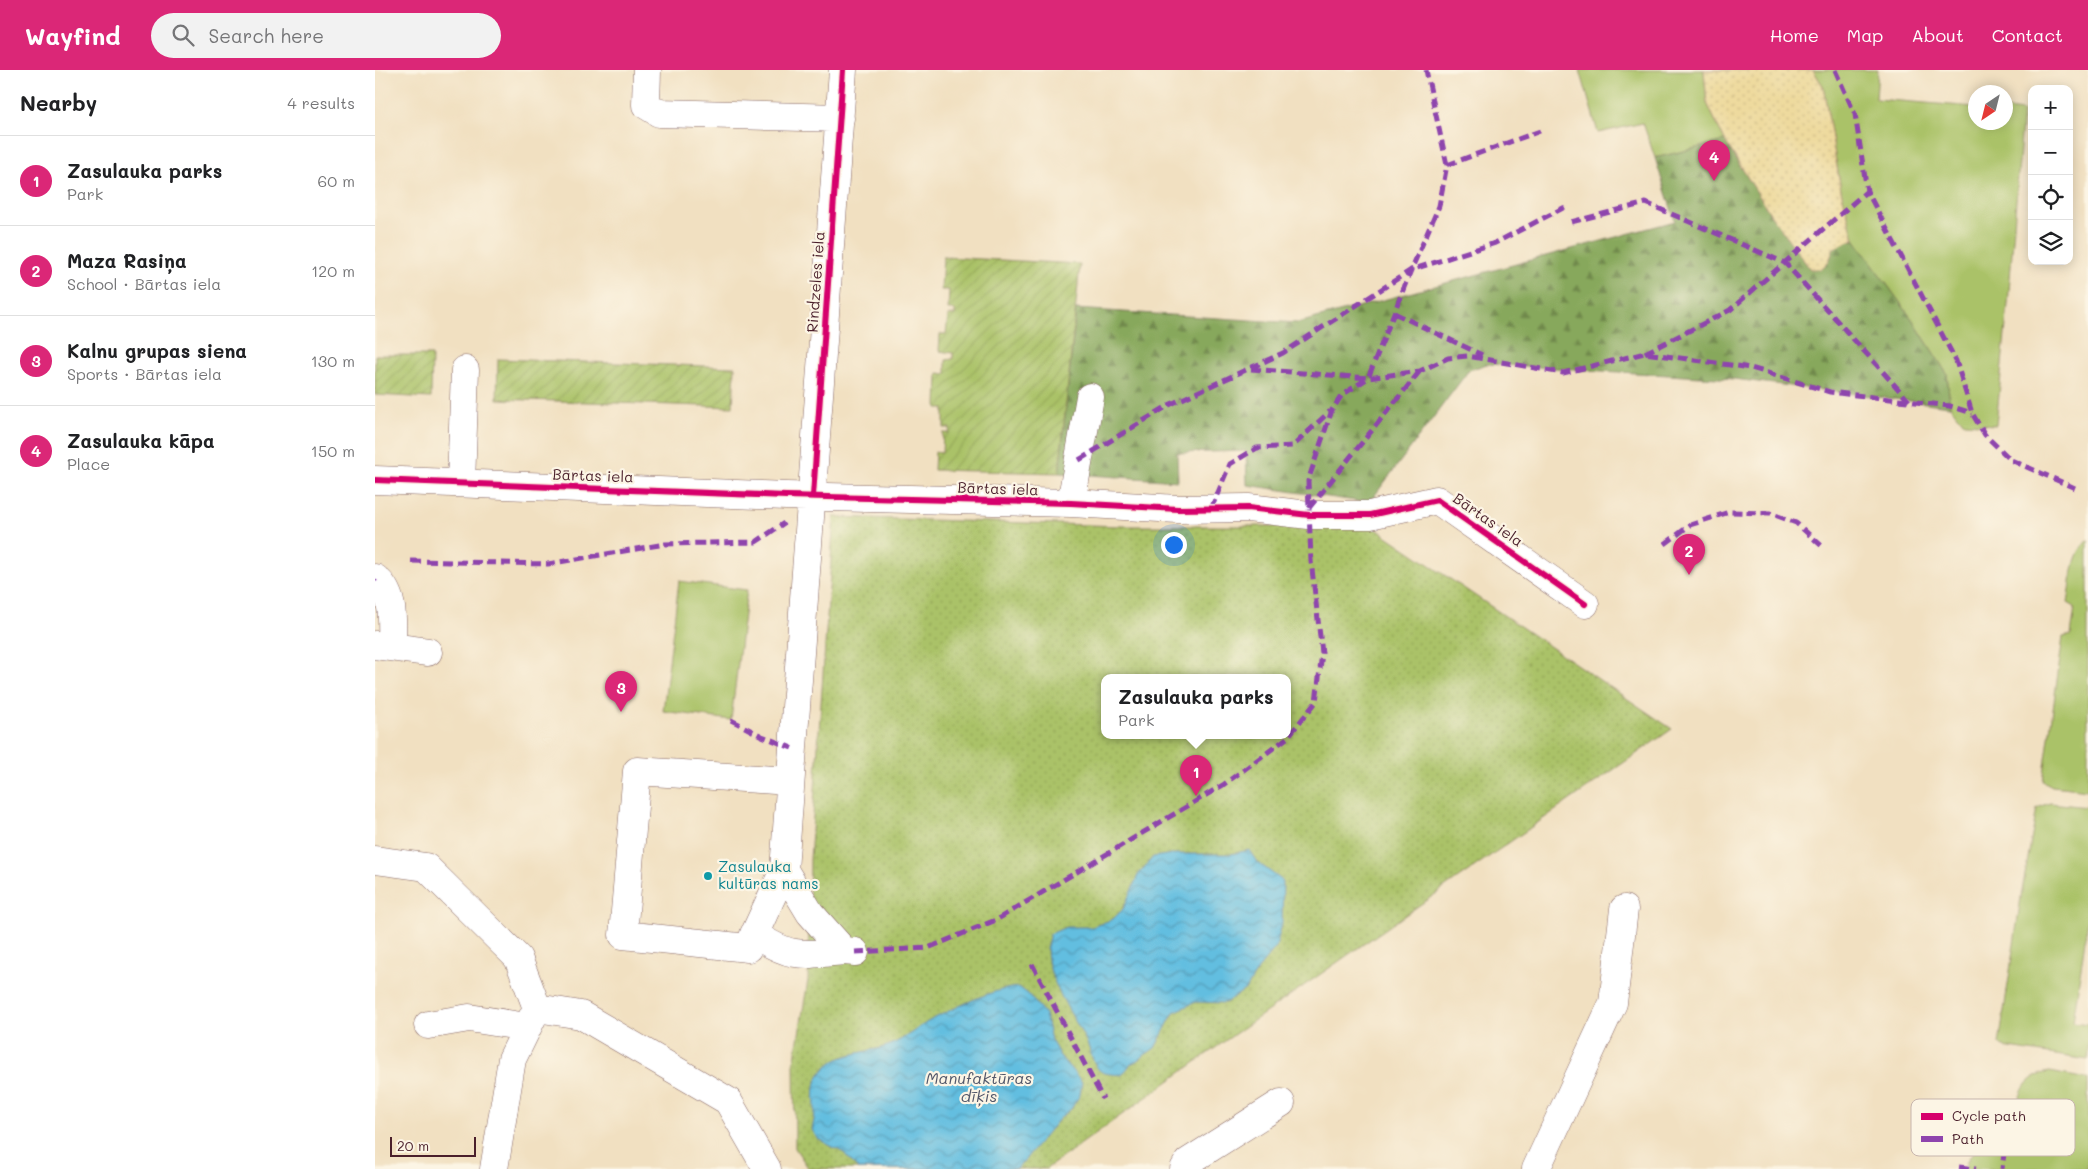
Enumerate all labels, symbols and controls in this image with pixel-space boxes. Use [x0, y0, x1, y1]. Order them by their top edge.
search box [151, 13, 501, 58]
text: Wayfind [25, 20, 121, 51]
icon: search [169, 21, 197, 49]
text: Search here [209, 23, 324, 48]
text: Home [1770, 23, 1819, 47]
text: Map [1847, 23, 1883, 47]
text: About [1911, 23, 1964, 47]
text: Contact [1992, 23, 2063, 47]
north arrow [1968, 85, 2013, 130]
map controls [2028, 85, 2073, 265]
button: + [2028, 85, 2073, 130]
text: Nearby [20, 89, 97, 116]
text: 4 results [287, 92, 355, 113]
button: − [2028, 130, 2073, 175]
pin: 4 [1698, 140, 1730, 181]
text: Zasulauka parks [67, 158, 222, 183]
text: 1 [32, 170, 40, 191]
text: 60 m [318, 170, 355, 191]
button: locate [2028, 175, 2073, 220]
text: Park [67, 183, 103, 204]
button: layers [2028, 220, 2073, 265]
street label: Rindzeles iela [801, 230, 829, 333]
text: Maza Rasiņa [67, 248, 187, 273]
text: 2 [32, 260, 40, 281]
text: 120 m [311, 260, 355, 281]
text: School · Bārtas iela [67, 273, 221, 294]
text: Kalnu grupas siena [67, 338, 247, 363]
text: 3 [31, 350, 41, 371]
text: 130 m [311, 350, 355, 371]
text: Sports · Bārtas iela [67, 363, 222, 384]
text: Zasulauka kāpa [67, 428, 215, 453]
text: 4 [31, 440, 41, 461]
text: 150 m [311, 440, 355, 461]
text: Place [67, 453, 110, 474]
street label: Bārtas iela [552, 464, 634, 486]
street label: Bārtas iela [957, 477, 1039, 499]
street label: Bārtas iela [1450, 488, 1528, 551]
your location [1161, 532, 1187, 558]
pin: 2 [1673, 534, 1705, 575]
pin: 3 [605, 671, 637, 712]
popup [1101, 674, 1291, 739]
text: Zasulauka parks [1118, 684, 1274, 709]
text: Park [1118, 709, 1155, 730]
pin: 1 [1180, 755, 1212, 796]
place label: Zasulauka kultūras nams [718, 856, 819, 893]
marker: Zasulauka kultūras nams [702, 870, 714, 882]
water label: Manufaktūras dīķis [926, 1067, 1033, 1107]
legend [1911, 1099, 2075, 1156]
text: Cycle path [1952, 1106, 2026, 1125]
text: Path [1952, 1129, 1983, 1148]
scale bar [390, 1134, 476, 1157]
text: 20 m [397, 1136, 429, 1155]

